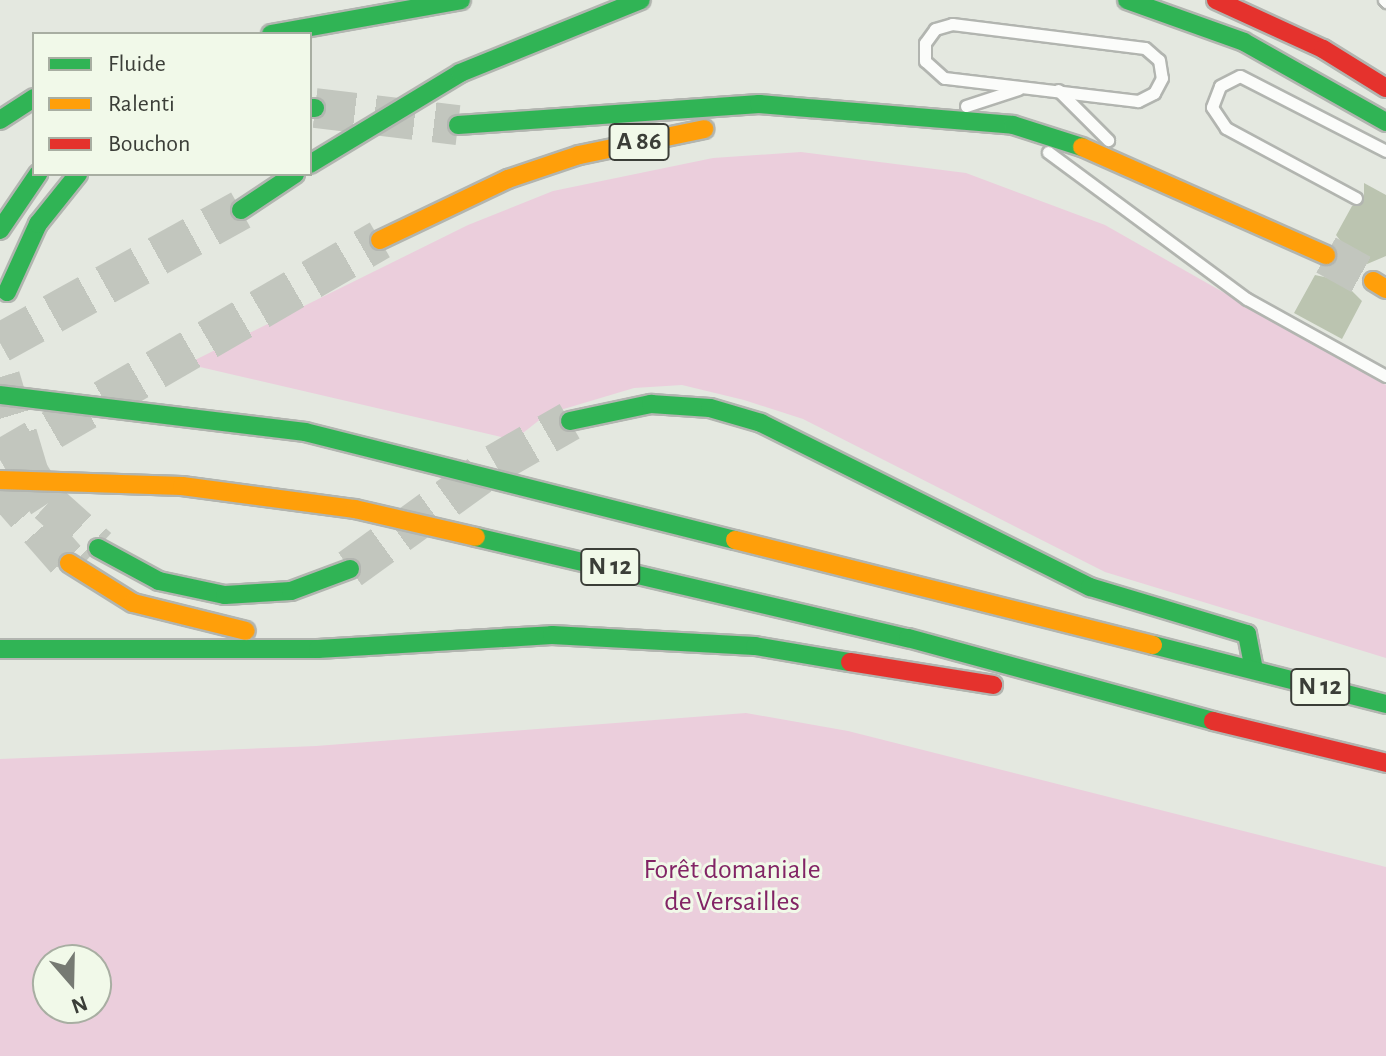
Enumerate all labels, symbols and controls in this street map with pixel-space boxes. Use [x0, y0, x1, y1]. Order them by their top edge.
legend [32, 32, 312, 176]
text: Fluide [108, 52, 166, 76]
text: Ralenti [108, 92, 175, 116]
road number: A 86 [607, 120, 671, 164]
text: Bouchon [108, 132, 190, 156]
road number: N 12 [580, 545, 640, 589]
road number: N 12 [1290, 665, 1350, 709]
park label: Forêt domaniale de Versailles [643, 853, 821, 919]
north arrow [32, 944, 112, 1024]
text: N [69, 992, 90, 1018]

